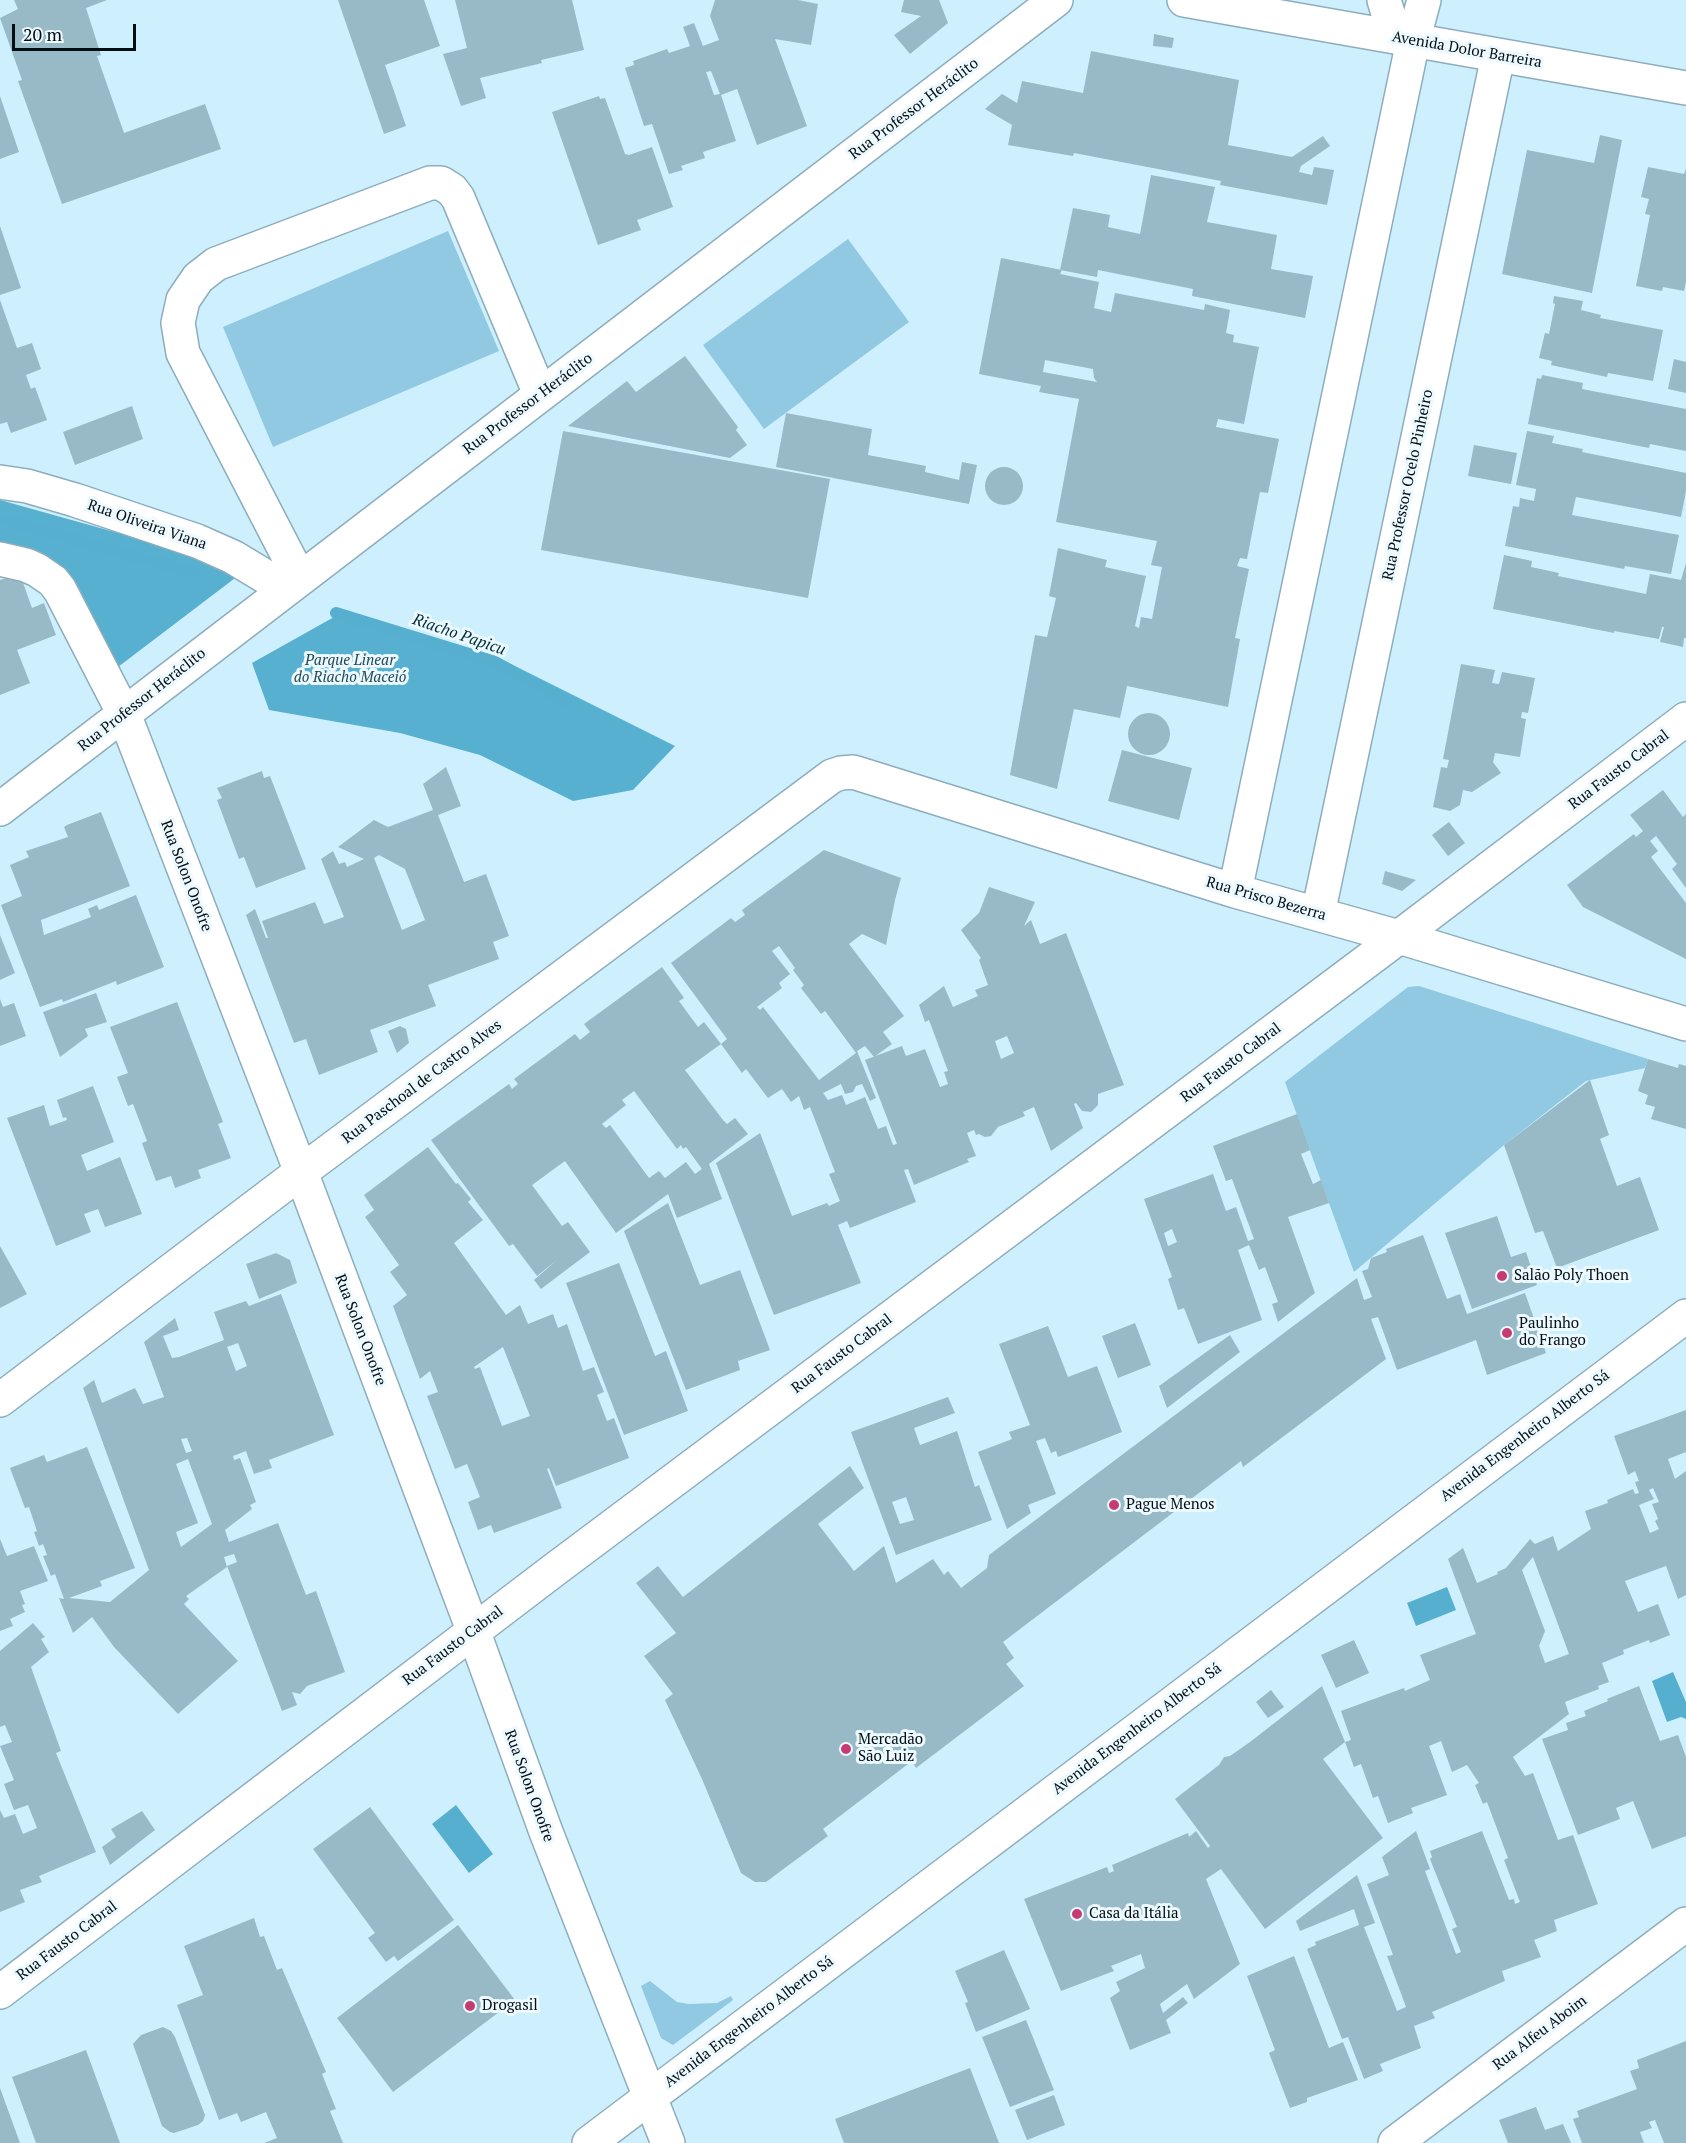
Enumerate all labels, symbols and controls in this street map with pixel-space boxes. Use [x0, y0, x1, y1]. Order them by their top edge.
scale bar [15, 12, 140, 50]
text: 20 m [23, 22, 62, 46]
street label: Avenida Dolor Barreira [1391, 28, 1543, 72]
street label: Rua Professor Heráclito [846, 55, 982, 163]
street label: Rua Professor Heráclito [460, 350, 596, 458]
street label: Rua Professor Ocelo Pinheiro [1379, 388, 1437, 582]
street label: Rua Oliveira Viana [85, 496, 209, 554]
water label: Riacho Papicu [410, 610, 508, 660]
street label: Rua Professor Heráclito [75, 645, 209, 755]
park label: Parque Linear do Riacho Maceió [294, 652, 406, 687]
street label: Rua Fausto Cabral [1565, 726, 1673, 814]
street label: Rua Solon Onofre [156, 818, 216, 934]
street label: Rua Prisco Bezerra [1204, 873, 1328, 925]
street label: Rua Paschoal de Castro Alves [339, 1016, 505, 1148]
street label: Rua Fausto Cabral [1177, 1019, 1285, 1107]
place label: Salão Poly Thoen [1514, 1267, 1629, 1285]
marker: Salão Poly Thoen [1495, 1269, 1509, 1283]
street label: Rua Solon Onofre [330, 1272, 390, 1388]
street label: Rua Fausto Cabral [788, 1310, 896, 1398]
place label: Paulinho do Frango [1519, 1315, 1586, 1350]
marker: Paulinho do Frango [1500, 1326, 1514, 1340]
street label: Avenida Engenheiro Alberto Sá [1437, 1367, 1613, 1505]
place label: Pague Menos [1126, 1496, 1214, 1514]
marker: Pague Menos [1107, 1498, 1121, 1512]
street label: Rua Fausto Cabral [399, 1602, 507, 1690]
street label: Avenida Engenheiro Alberto Sá [1049, 1660, 1225, 1798]
street label: Rua Solon Onofre [500, 1728, 558, 1844]
place label: Mercadão São Luiz [858, 1731, 923, 1766]
marker: Mercadão São Luiz [839, 1742, 853, 1756]
street label: Rua Fausto Cabral [13, 1897, 121, 1985]
place label: Casa da Itália [1089, 1905, 1179, 1923]
marker: Casa da Itália [1070, 1907, 1084, 1921]
street label: Avenida Engenheiro Alberto Sá [661, 1953, 837, 2091]
street label: Rua Alfeu Aboim [1489, 1992, 1591, 2074]
place label: Drogasil [482, 1997, 538, 2015]
marker: Drogasil [463, 1999, 477, 2013]

